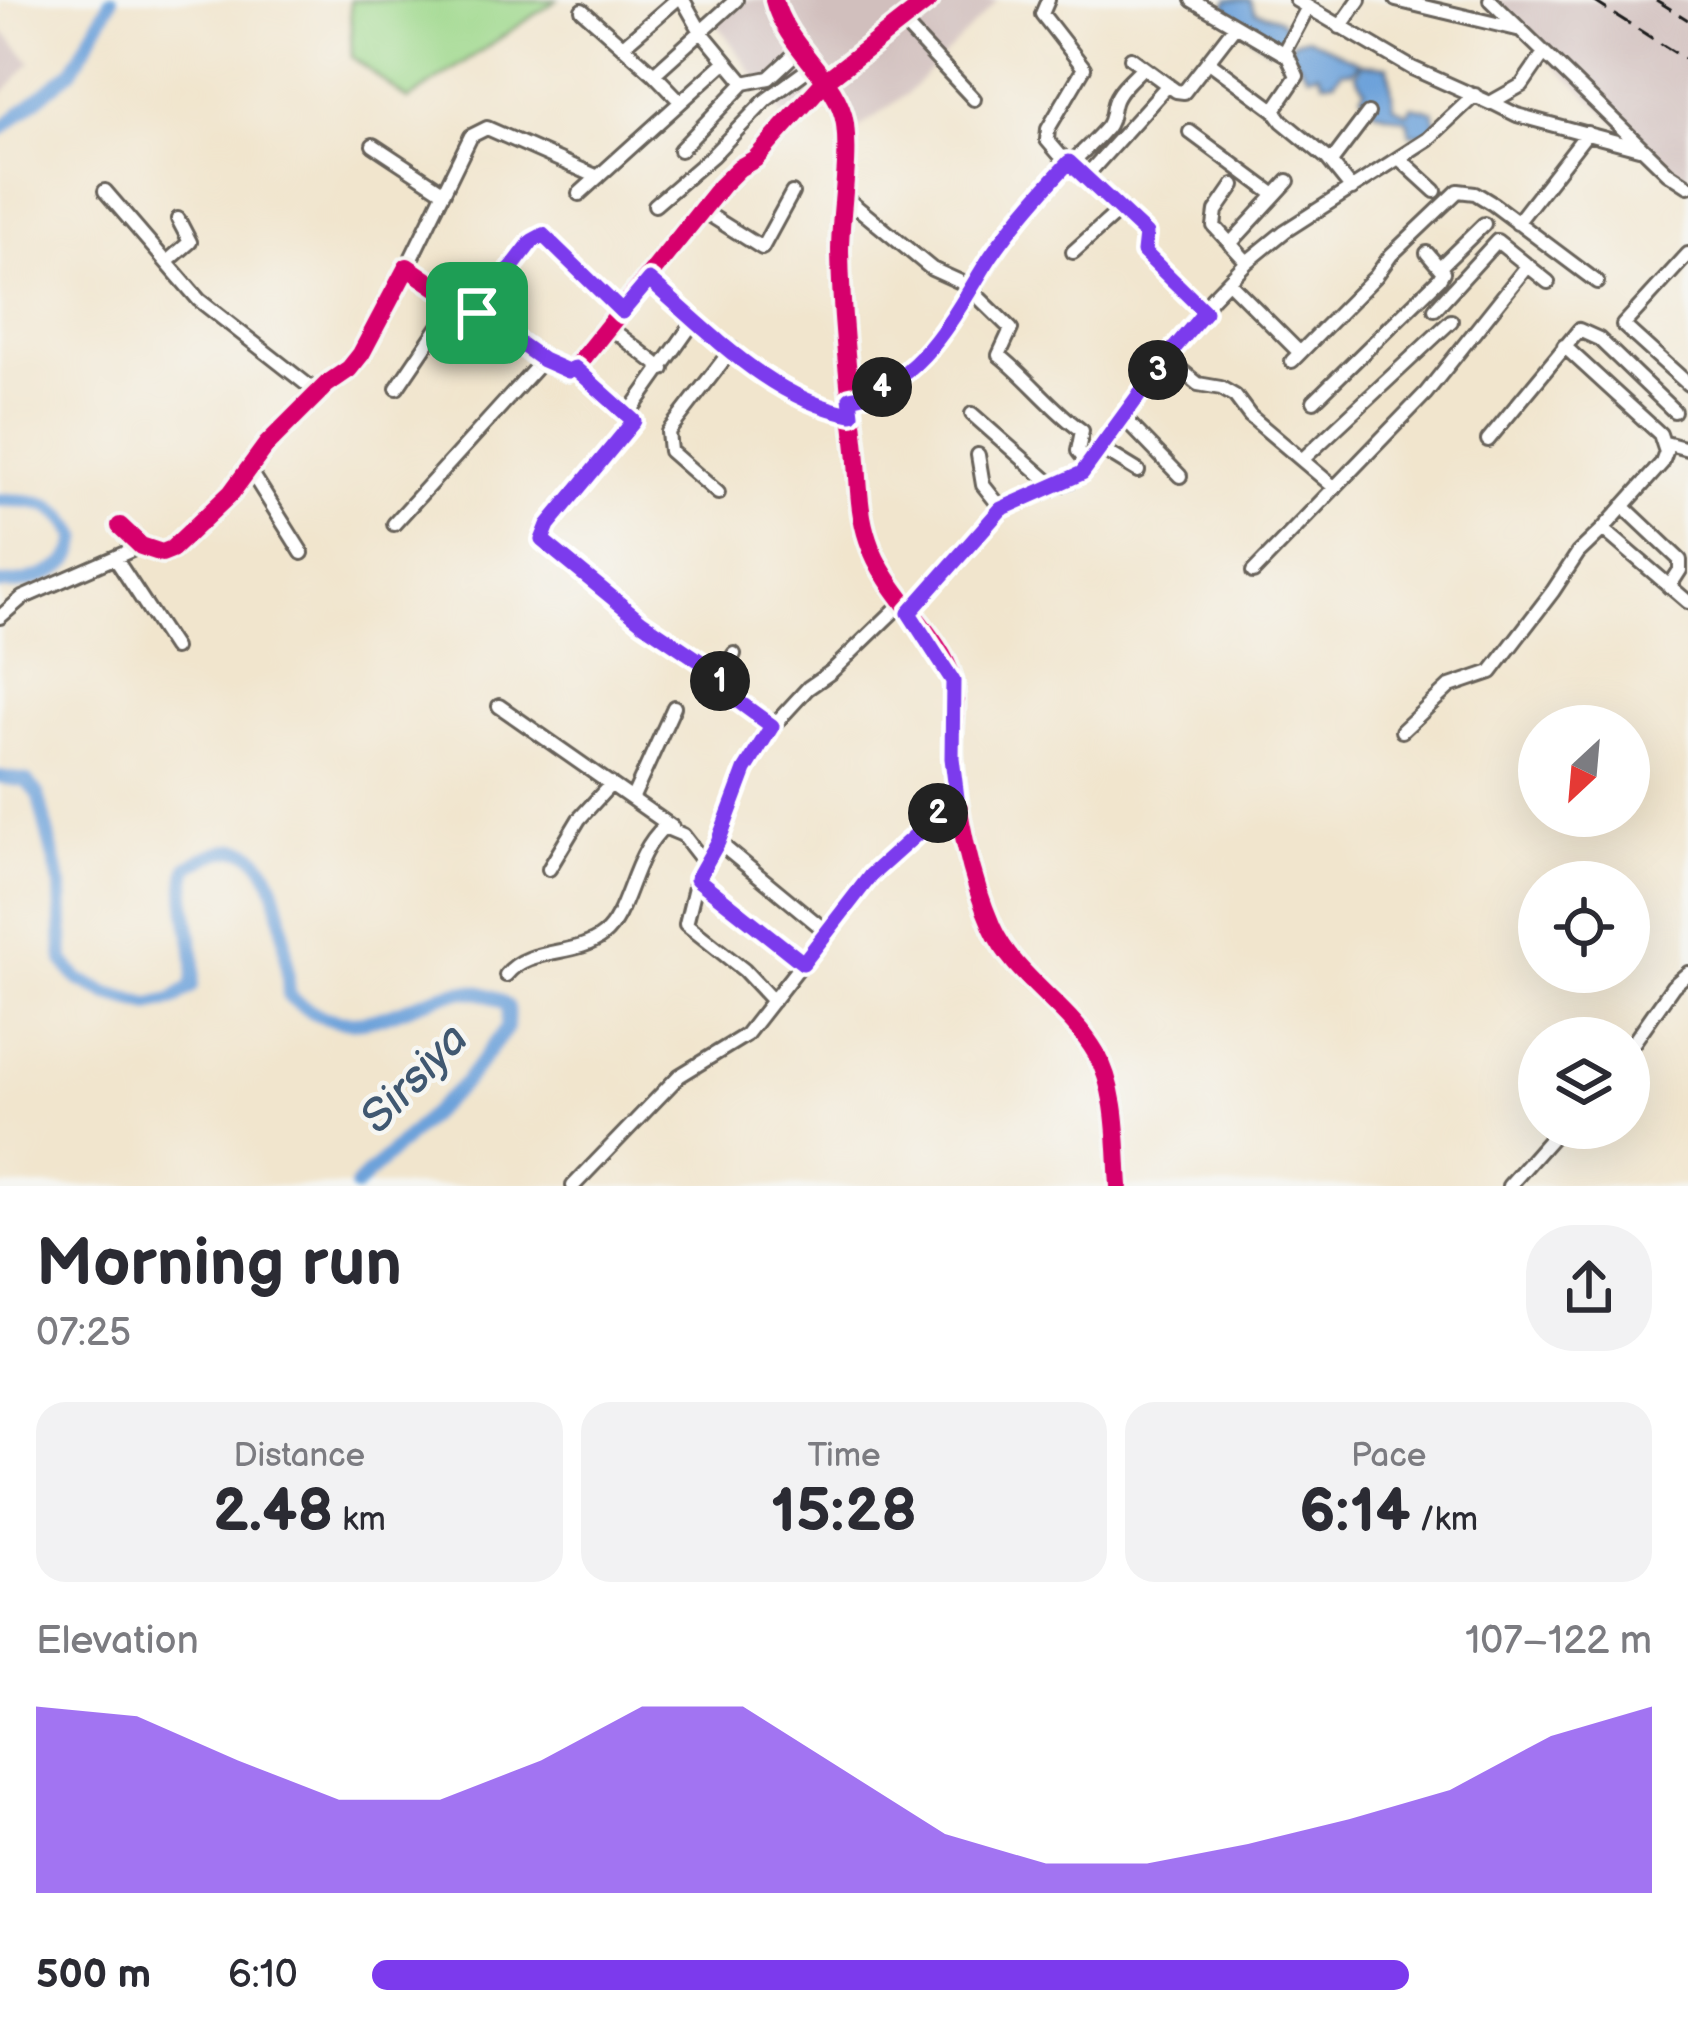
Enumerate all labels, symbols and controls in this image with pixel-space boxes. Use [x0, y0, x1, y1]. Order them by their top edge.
pin [426, 262, 528, 364]
icon: arrive [444, 280, 510, 346]
pin: 3 [1128, 340, 1188, 400]
text: 3 [1148, 350, 1168, 390]
pin: 4 [852, 357, 912, 417]
text: 4 [872, 367, 892, 407]
pin: 1 [690, 651, 750, 711]
text: 1 [713, 661, 727, 701]
north arrow [1518, 705, 1650, 837]
map controls [1518, 705, 1650, 1149]
pin: 2 [908, 783, 968, 843]
text: 2 [928, 793, 948, 833]
button: locate [1518, 861, 1650, 993]
water label: Sirsiya [349, 1012, 480, 1145]
button: layers [1518, 1017, 1650, 1149]
text: Morning run [36, 1225, 402, 1304]
button: share [1526, 1225, 1652, 1351]
text: 07:25 [36, 1310, 131, 1357]
text: Distance [233, 1436, 365, 1476]
text: Time [807, 1436, 881, 1476]
text: Pace [1351, 1436, 1426, 1476]
text: 2.48 [213, 1476, 333, 1548]
text: 15:28 [771, 1476, 917, 1548]
text: 6:14 [1299, 1476, 1411, 1548]
text: km [333, 1500, 386, 1540]
text: /km [1411, 1500, 1478, 1540]
text: Elevation [36, 1618, 199, 1665]
text: 107–122 m [1465, 1618, 1652, 1665]
text: 500 m [36, 1952, 151, 1999]
text: 6:10 [228, 1952, 298, 1999]

